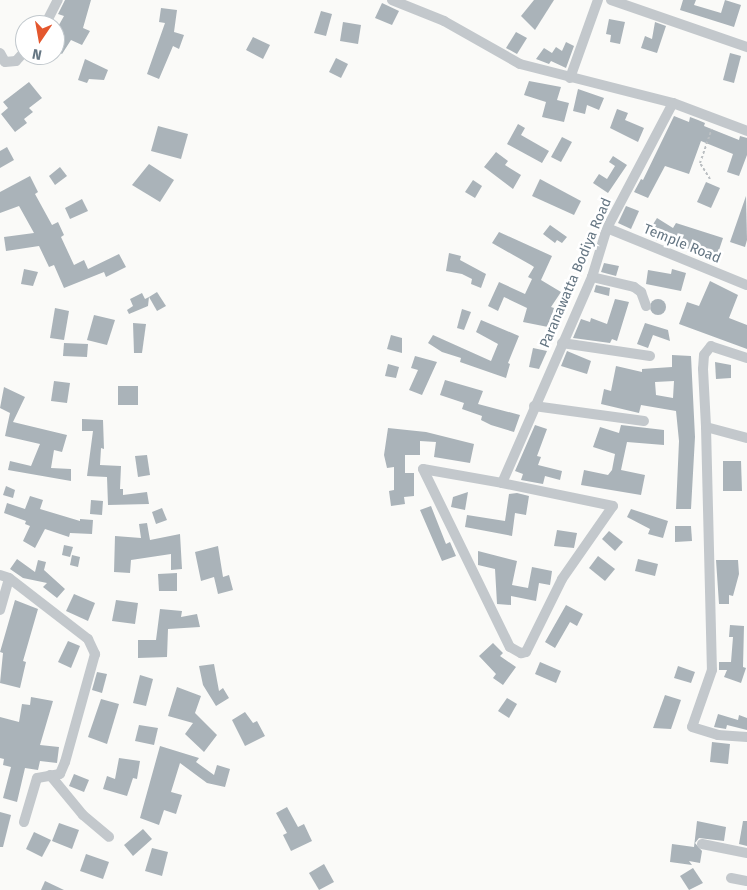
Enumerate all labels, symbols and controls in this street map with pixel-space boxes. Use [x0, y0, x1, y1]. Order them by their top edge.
north arrow [15, 15, 65, 65]
text: N [31, 45, 43, 63]
street label: Paranawatta Bodiya Road [537, 195, 615, 351]
street label: Temple Road [641, 221, 723, 267]

